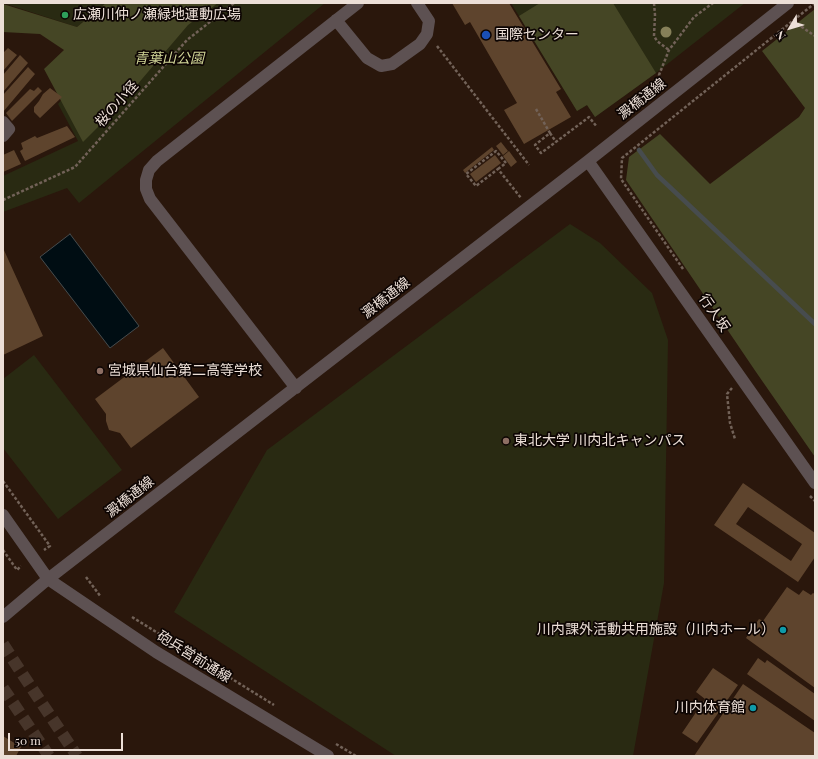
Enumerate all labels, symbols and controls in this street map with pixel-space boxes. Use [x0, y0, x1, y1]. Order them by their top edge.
place label: 広瀬川仲ノ瀬緑地運動広場 [73, 7, 241, 23]
north arrow [770, 8, 810, 48]
marker: 広瀬川仲ノ瀬緑地運動広場 [60, 10, 70, 20]
place label: 国際センター [495, 27, 579, 43]
text: N [772, 28, 789, 43]
marker: 国際センター [480, 29, 492, 41]
park label: 青葉山公園 [134, 51, 204, 67]
street label: 澱橋通線 [615, 75, 669, 123]
street label: 桜の小径 [92, 78, 142, 130]
street label: 澱橋通線 [359, 274, 413, 322]
street label: 行人坂 [695, 291, 733, 335]
place label: 宮城県仙台第二高等学校 [108, 363, 262, 379]
marker: 宮城県仙台第二高等学校 [95, 366, 105, 376]
place label: 東北大学 川内北キャンパス [514, 433, 685, 449]
marker: 東北大学 川内北キャンパス [501, 436, 511, 446]
street label: 澱橋通線 [103, 473, 157, 521]
place label: 川内課外活動共用施設（川内ホール） [537, 622, 775, 638]
marker: 川内課外活動共用施設（川内ホール） [778, 625, 788, 635]
street label: 砲兵営前通線 [154, 628, 234, 686]
place label: 川内体育館 [675, 700, 745, 716]
marker: 川内体育館 [748, 703, 758, 713]
scale bar [10, 725, 125, 751]
text: 50 m [15, 732, 41, 748]

